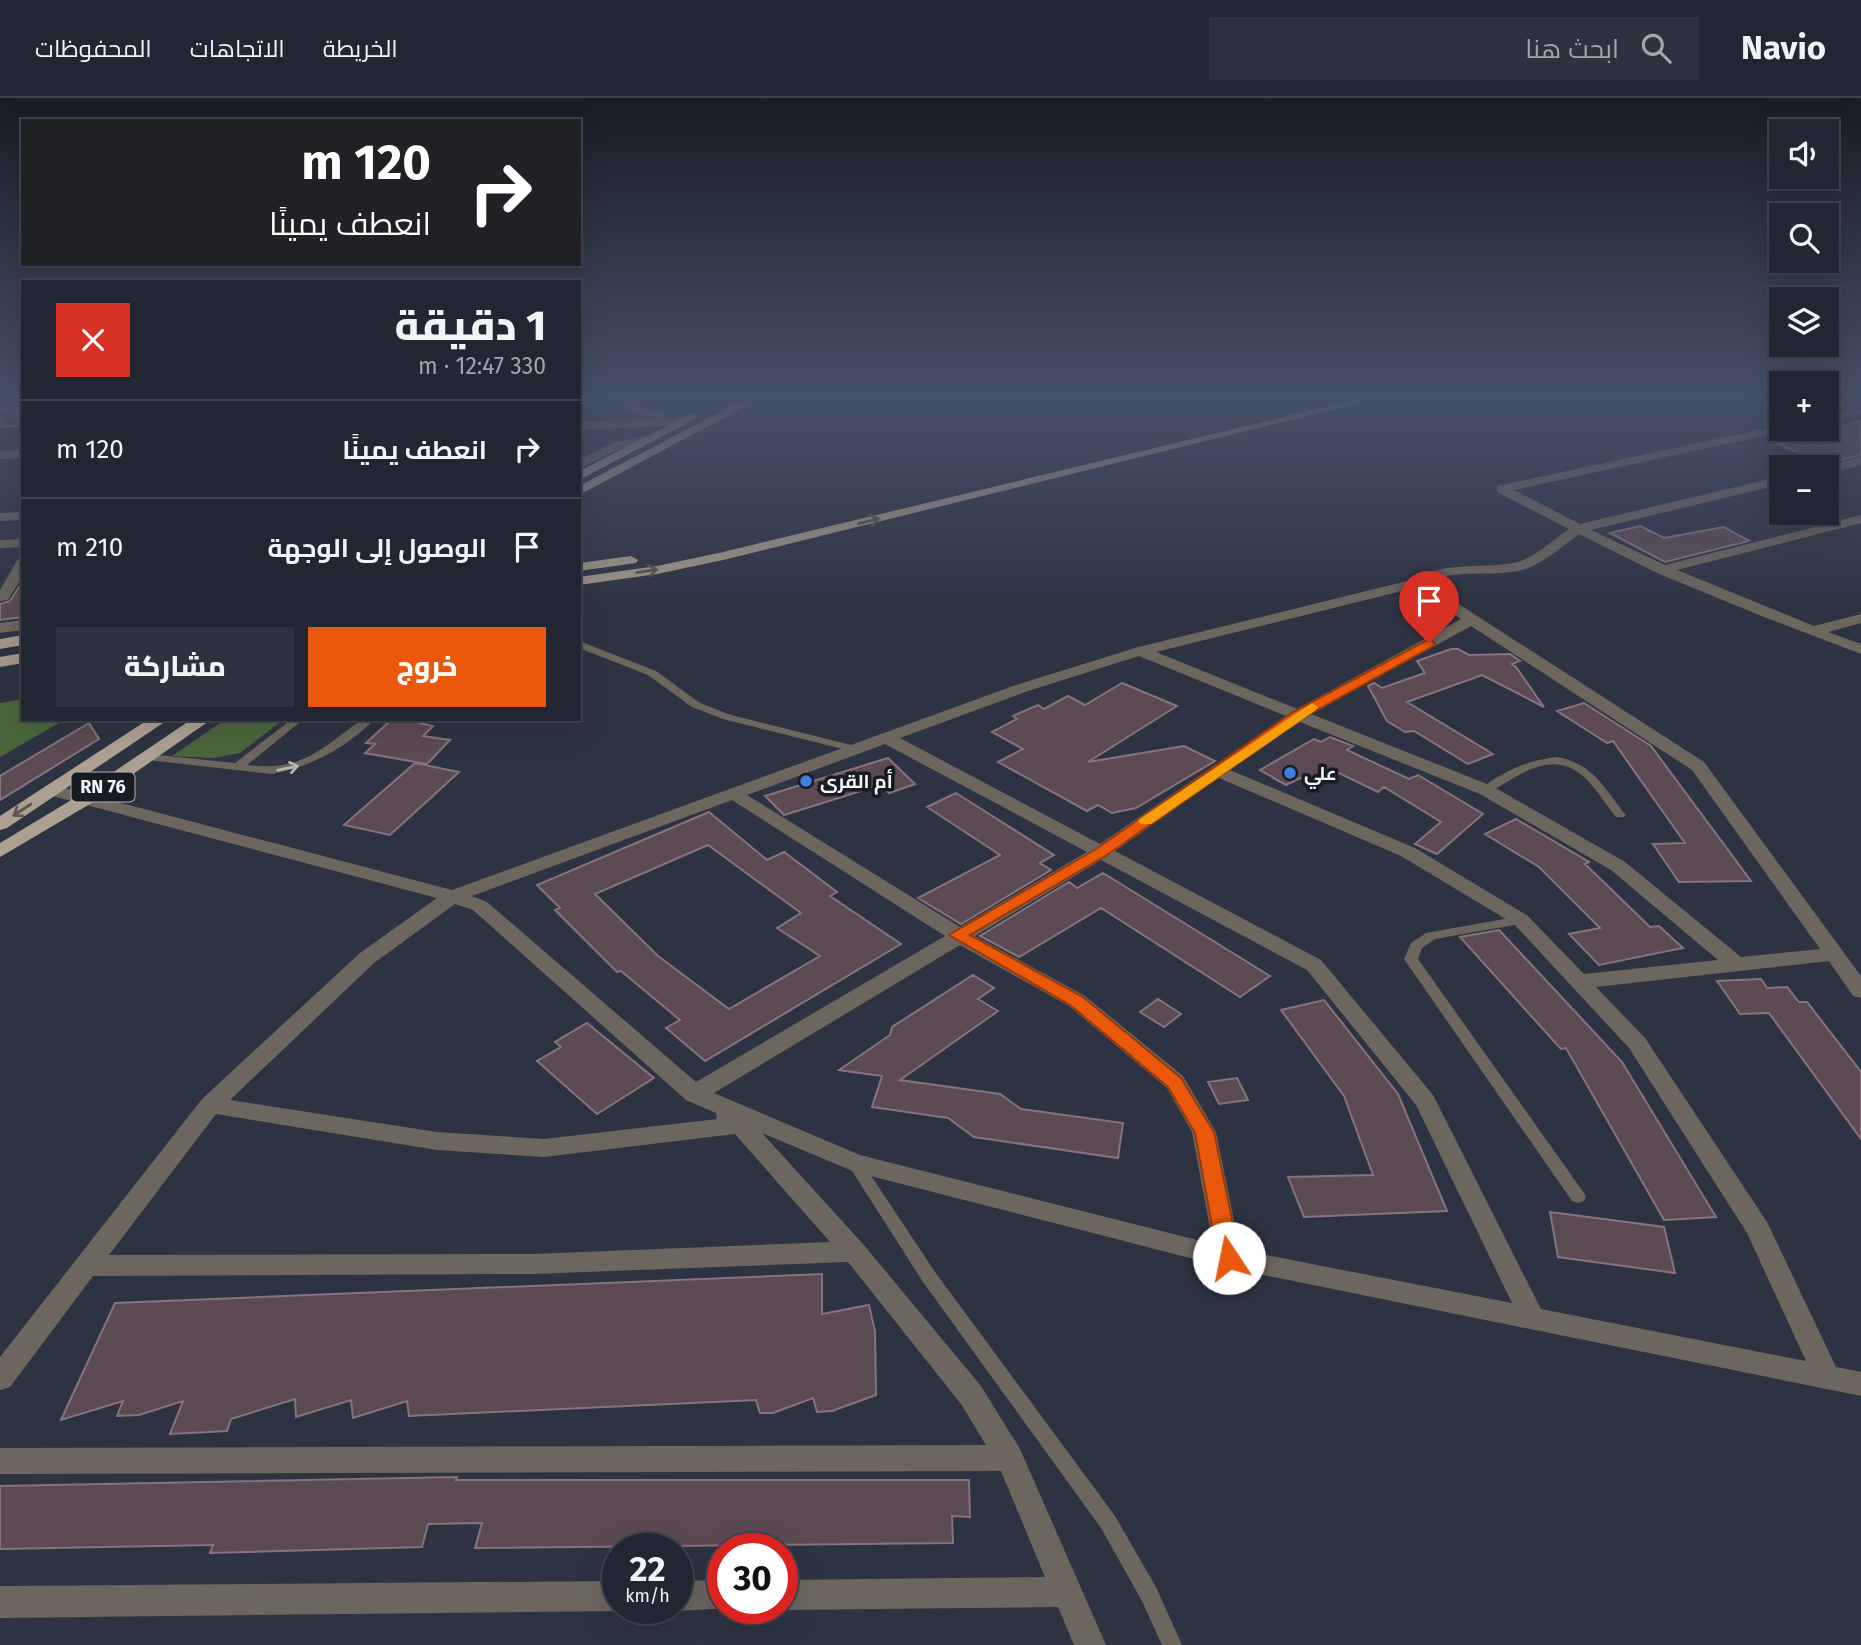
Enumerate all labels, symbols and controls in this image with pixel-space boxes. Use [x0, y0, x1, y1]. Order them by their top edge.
search box [1209, 17, 1699, 80]
text: Navio [1741, 28, 1826, 68]
icon: search [1637, 29, 1675, 67]
text: ابحث هنا [1525, 34, 1619, 65]
text: المحفوظات [35, 35, 152, 63]
text: الاتجاهات [190, 35, 285, 63]
text: الخريطة [323, 35, 398, 63]
map controls [1769, 119, 1839, 525]
button: sound [1769, 119, 1839, 189]
text: 120 m [301, 133, 431, 192]
icon: right [455, 147, 546, 238]
button: search [1769, 203, 1839, 273]
text: انعطف يمينًا [269, 205, 431, 243]
button: layers [1769, 287, 1839, 357]
text: 1 دقيقة [395, 301, 546, 351]
button: close [56, 303, 130, 377]
text: 330 m · 12:47 [418, 352, 546, 380]
button: + [1769, 371, 1839, 441]
icon: right [508, 430, 546, 468]
text: 120 m [56, 434, 124, 465]
text: انعطف يمينًا [342, 435, 487, 466]
button: − [1769, 455, 1839, 525]
one-way arrow [857, 513, 879, 526]
icon: arrive [508, 528, 546, 566]
text: 210 m [56, 532, 123, 563]
text: الوصول إلى الوجهة [268, 533, 487, 564]
one-way arrow [635, 564, 658, 577]
pin [1399, 571, 1459, 643]
icon: arrive [1410, 582, 1448, 620]
button: مشاركة [56, 627, 294, 707]
button: خروج [308, 627, 546, 707]
one-way arrow [276, 761, 299, 774]
place label: علي [1304, 762, 1337, 789]
marker: علي [1282, 765, 1298, 781]
place label: أم القرى [820, 768, 893, 795]
road number: RN 76 [72, 772, 134, 802]
marker: أم القرى [798, 773, 814, 789]
one-way arrow [13, 802, 32, 817]
position arrow [1192, 1221, 1266, 1295]
speed limit sign: 30 [707, 1533, 798, 1624]
text: 22 [629, 1548, 666, 1590]
text: km/h [625, 1585, 670, 1607]

